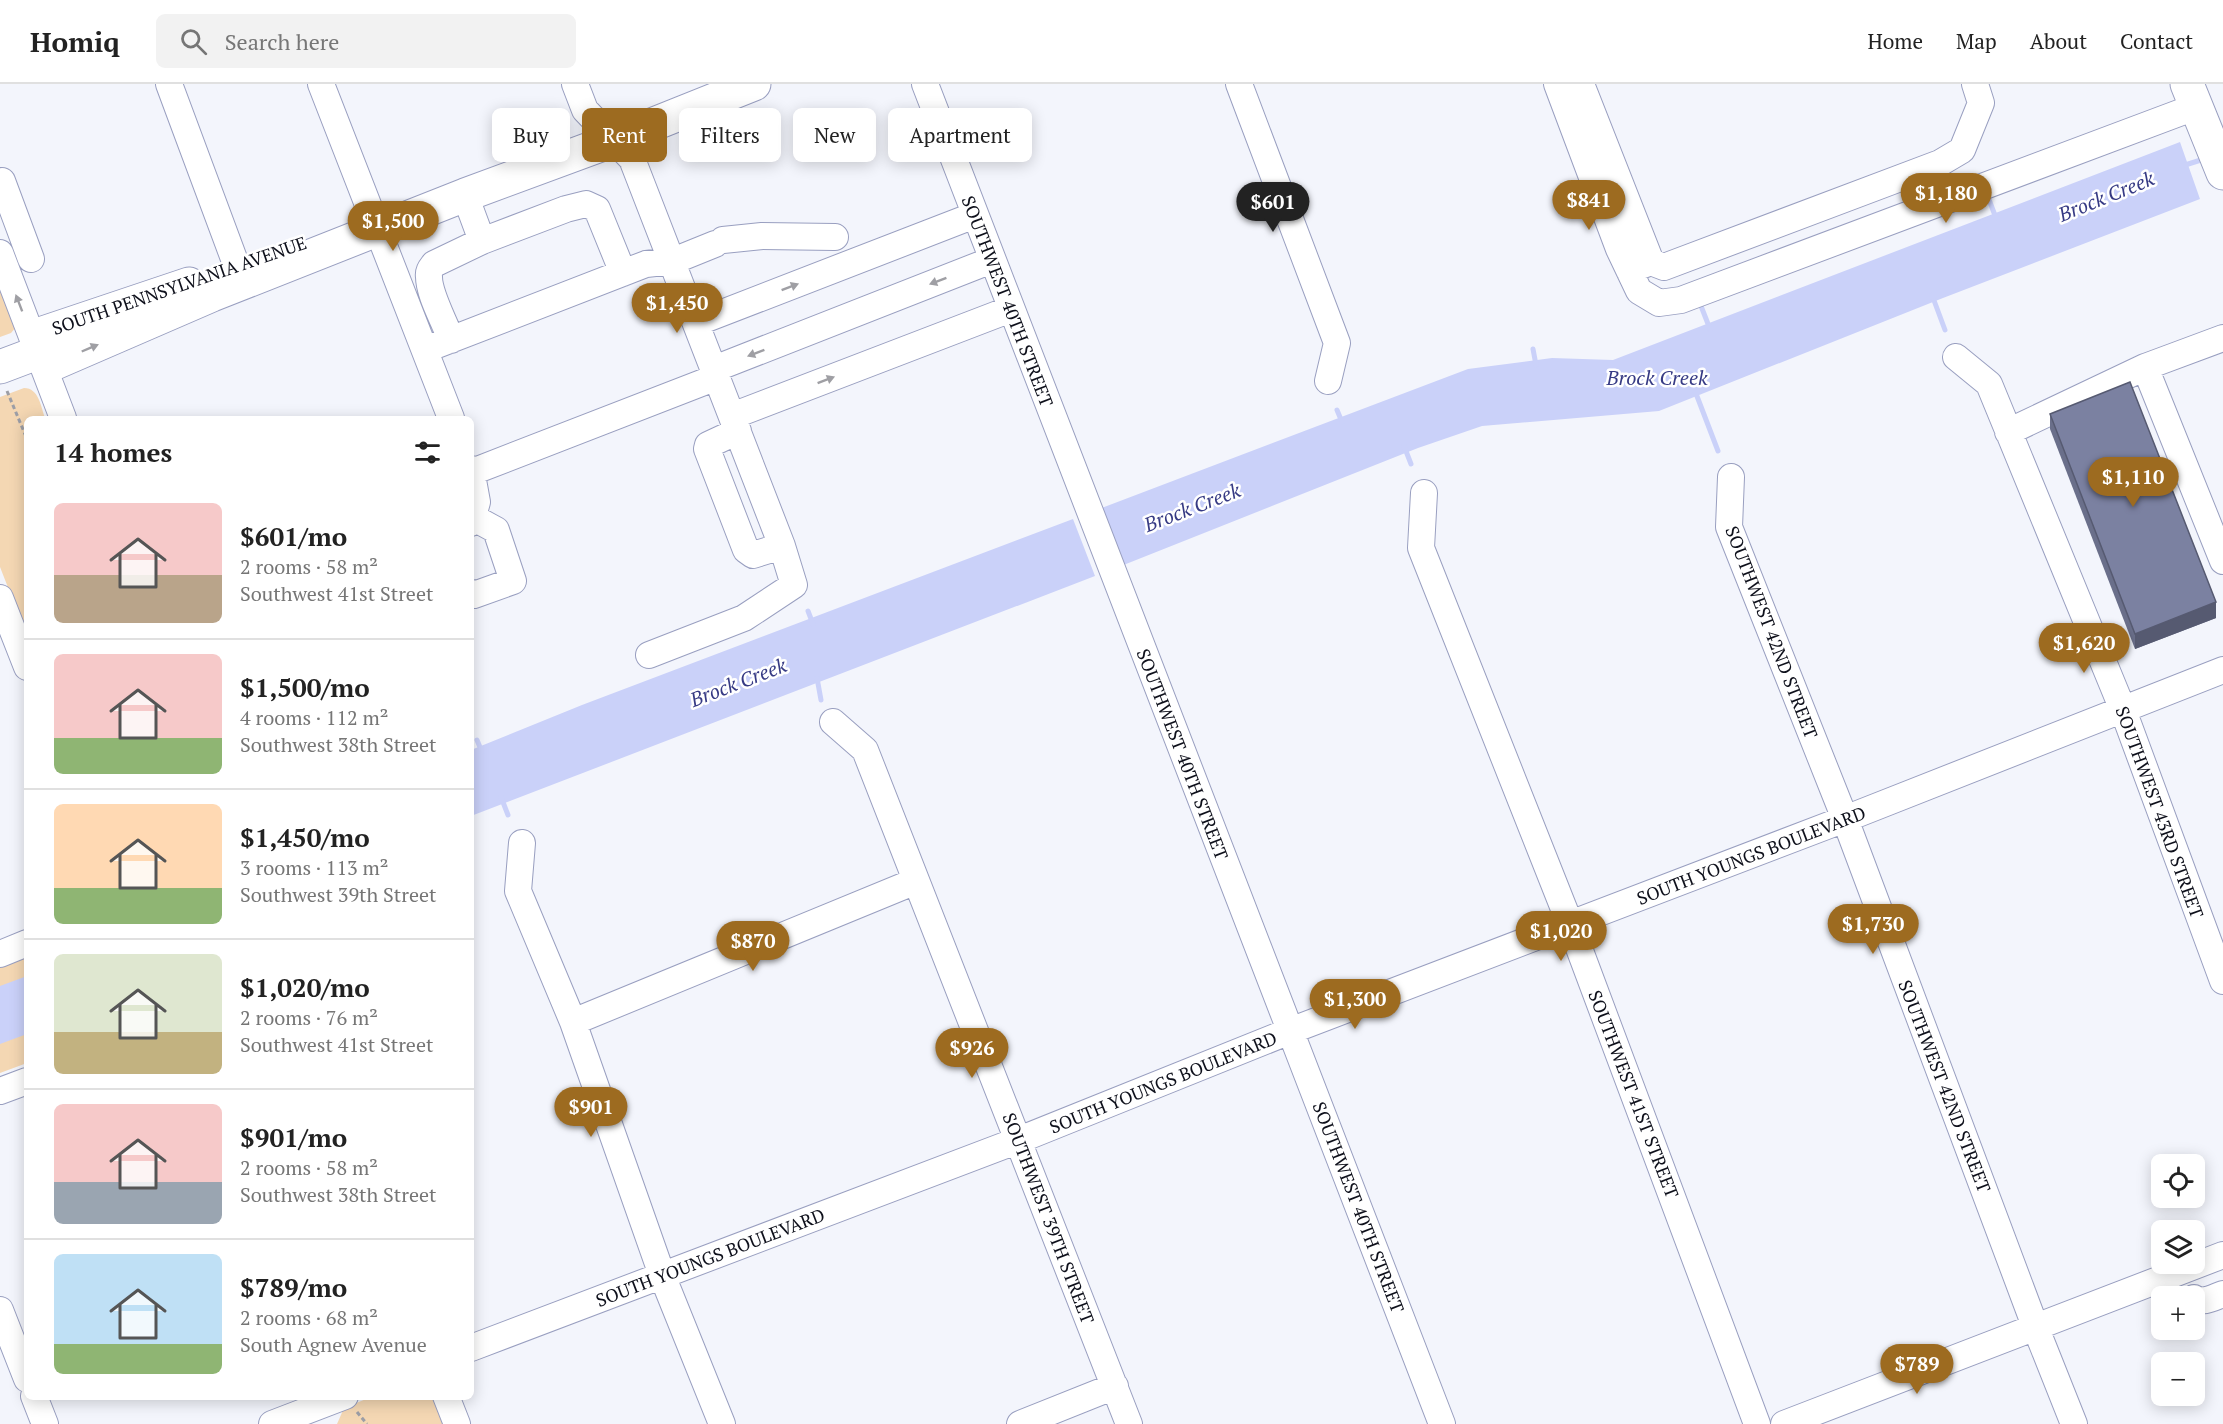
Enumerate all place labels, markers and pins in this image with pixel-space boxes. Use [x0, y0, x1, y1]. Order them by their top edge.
pin: $1,180 [1897, 173, 1995, 224]
pin: $841 [1553, 180, 1625, 231]
pin: $601 [1237, 182, 1309, 233]
pin: $1,500 [344, 201, 442, 252]
pin: $1,450 [628, 283, 726, 334]
pin: $1,110 [2084, 457, 2182, 508]
pin: $1,620 [2035, 623, 2133, 674]
pin: $1,730 [1824, 904, 1922, 955]
pin: $1,020 [1512, 911, 1610, 962]
pin: $870 [717, 921, 789, 972]
pin: $1,300 [1306, 979, 1404, 1030]
pin: $926 [936, 1028, 1008, 1079]
pin: $901 [555, 1087, 627, 1138]
pin: $789 [1881, 1344, 1953, 1395]

